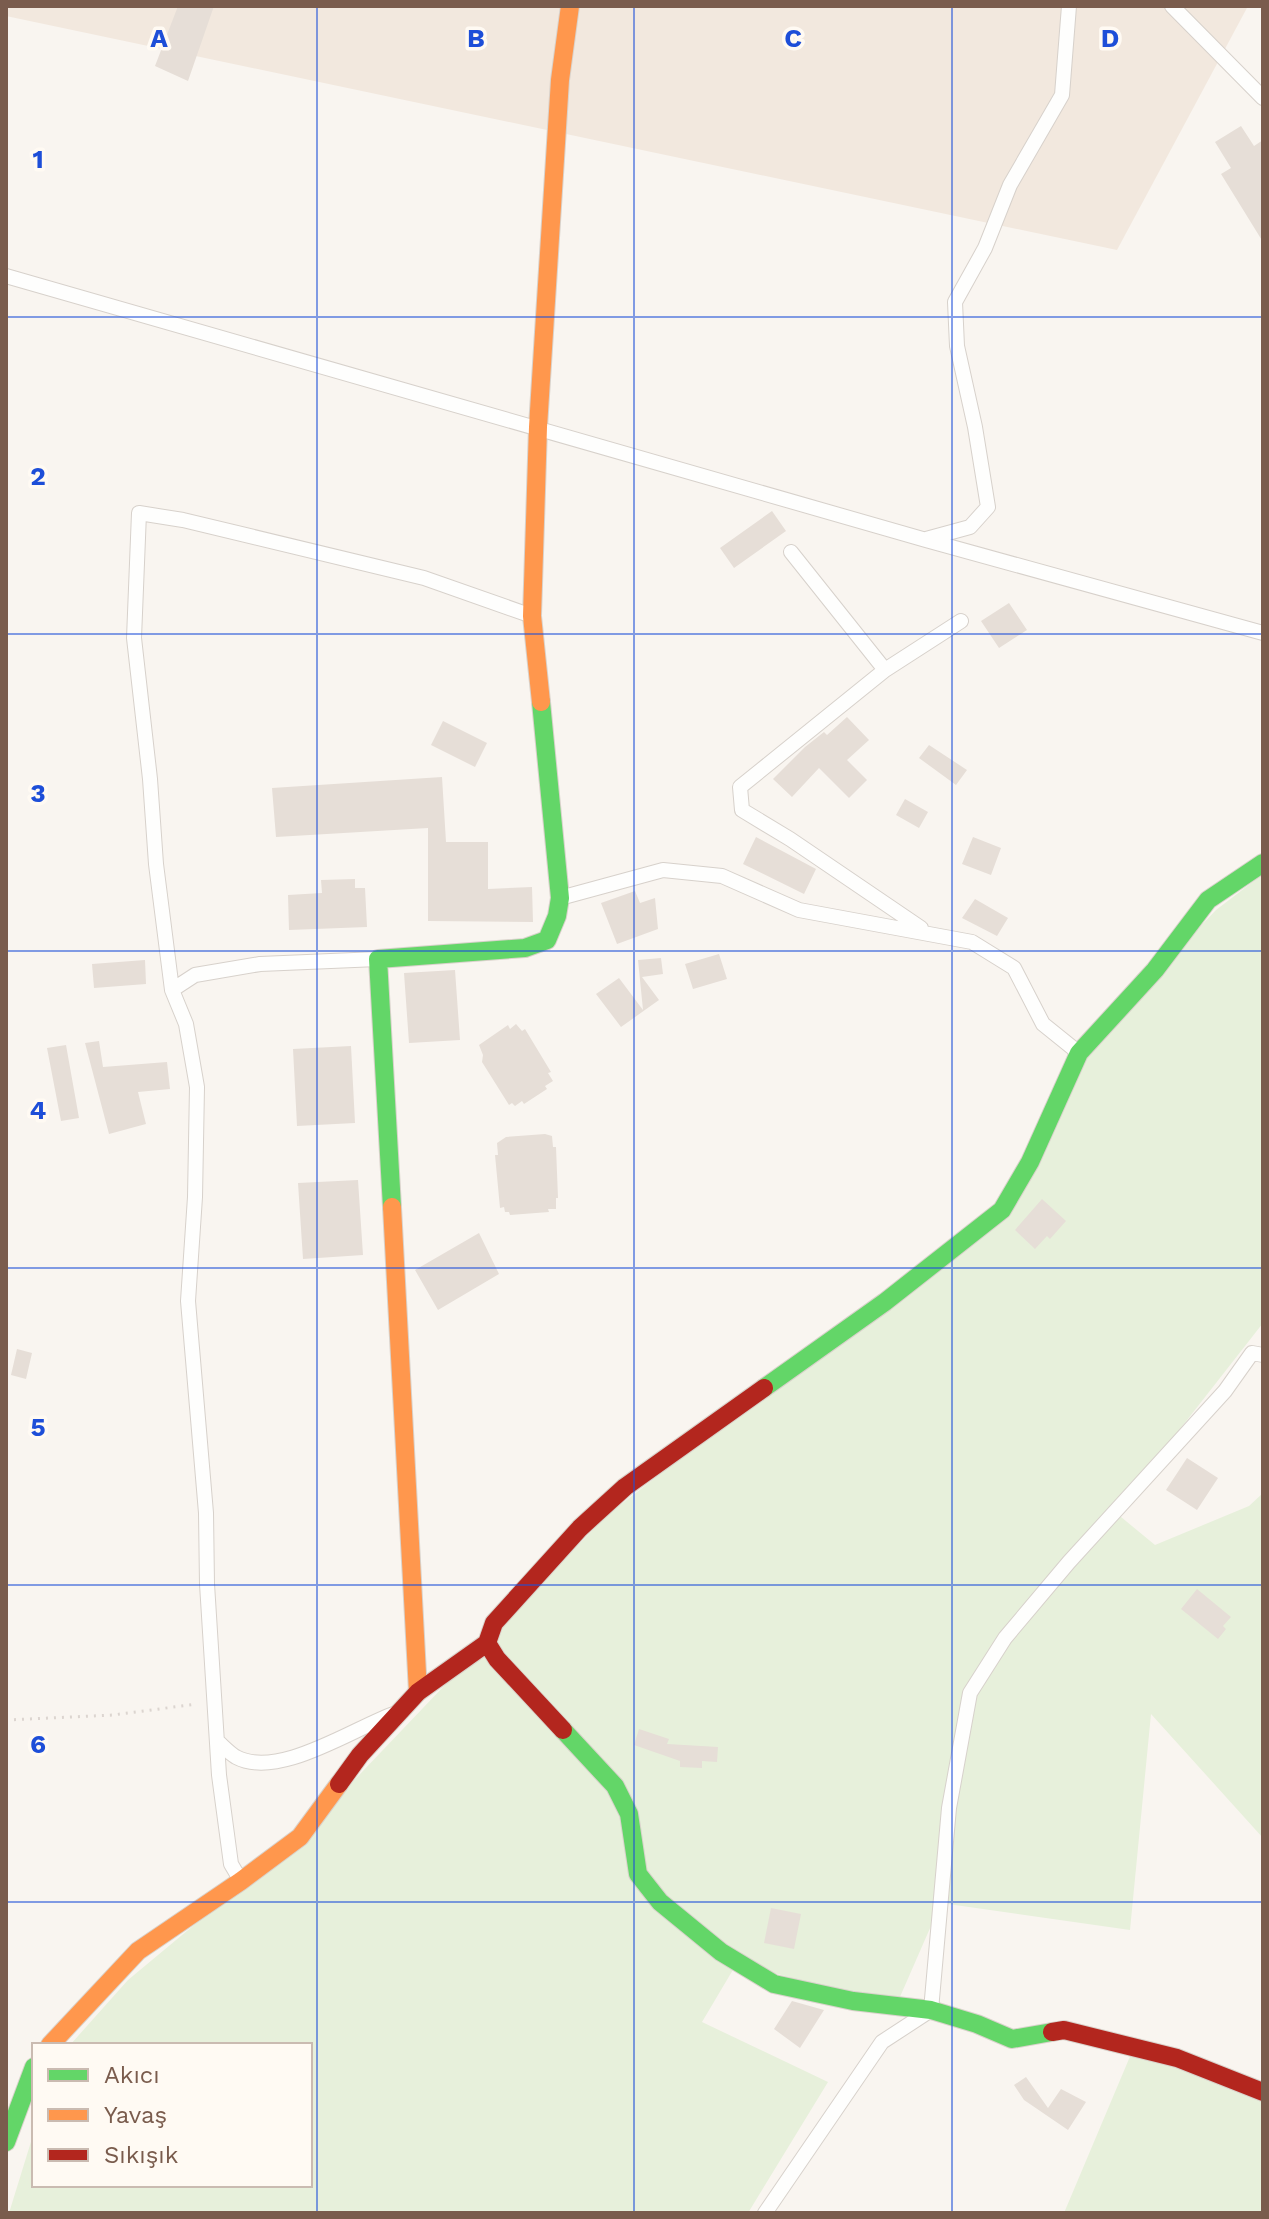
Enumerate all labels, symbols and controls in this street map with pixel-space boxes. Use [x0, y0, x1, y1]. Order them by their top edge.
text: A [150, 23, 168, 53]
text: B [467, 23, 485, 53]
text: C [784, 23, 802, 53]
text: D [1101, 23, 1119, 53]
text: 1 [32, 144, 44, 174]
text: 2 [30, 461, 46, 491]
text: 3 [30, 778, 46, 808]
text: 4 [30, 1095, 47, 1125]
text: 5 [30, 1412, 46, 1442]
text: 6 [30, 1729, 46, 1759]
legend [32, 2043, 312, 2187]
text: Akıcı [104, 2061, 160, 2089]
text: Yavaş [104, 2101, 167, 2129]
text: Sıkışık [104, 2141, 179, 2169]

